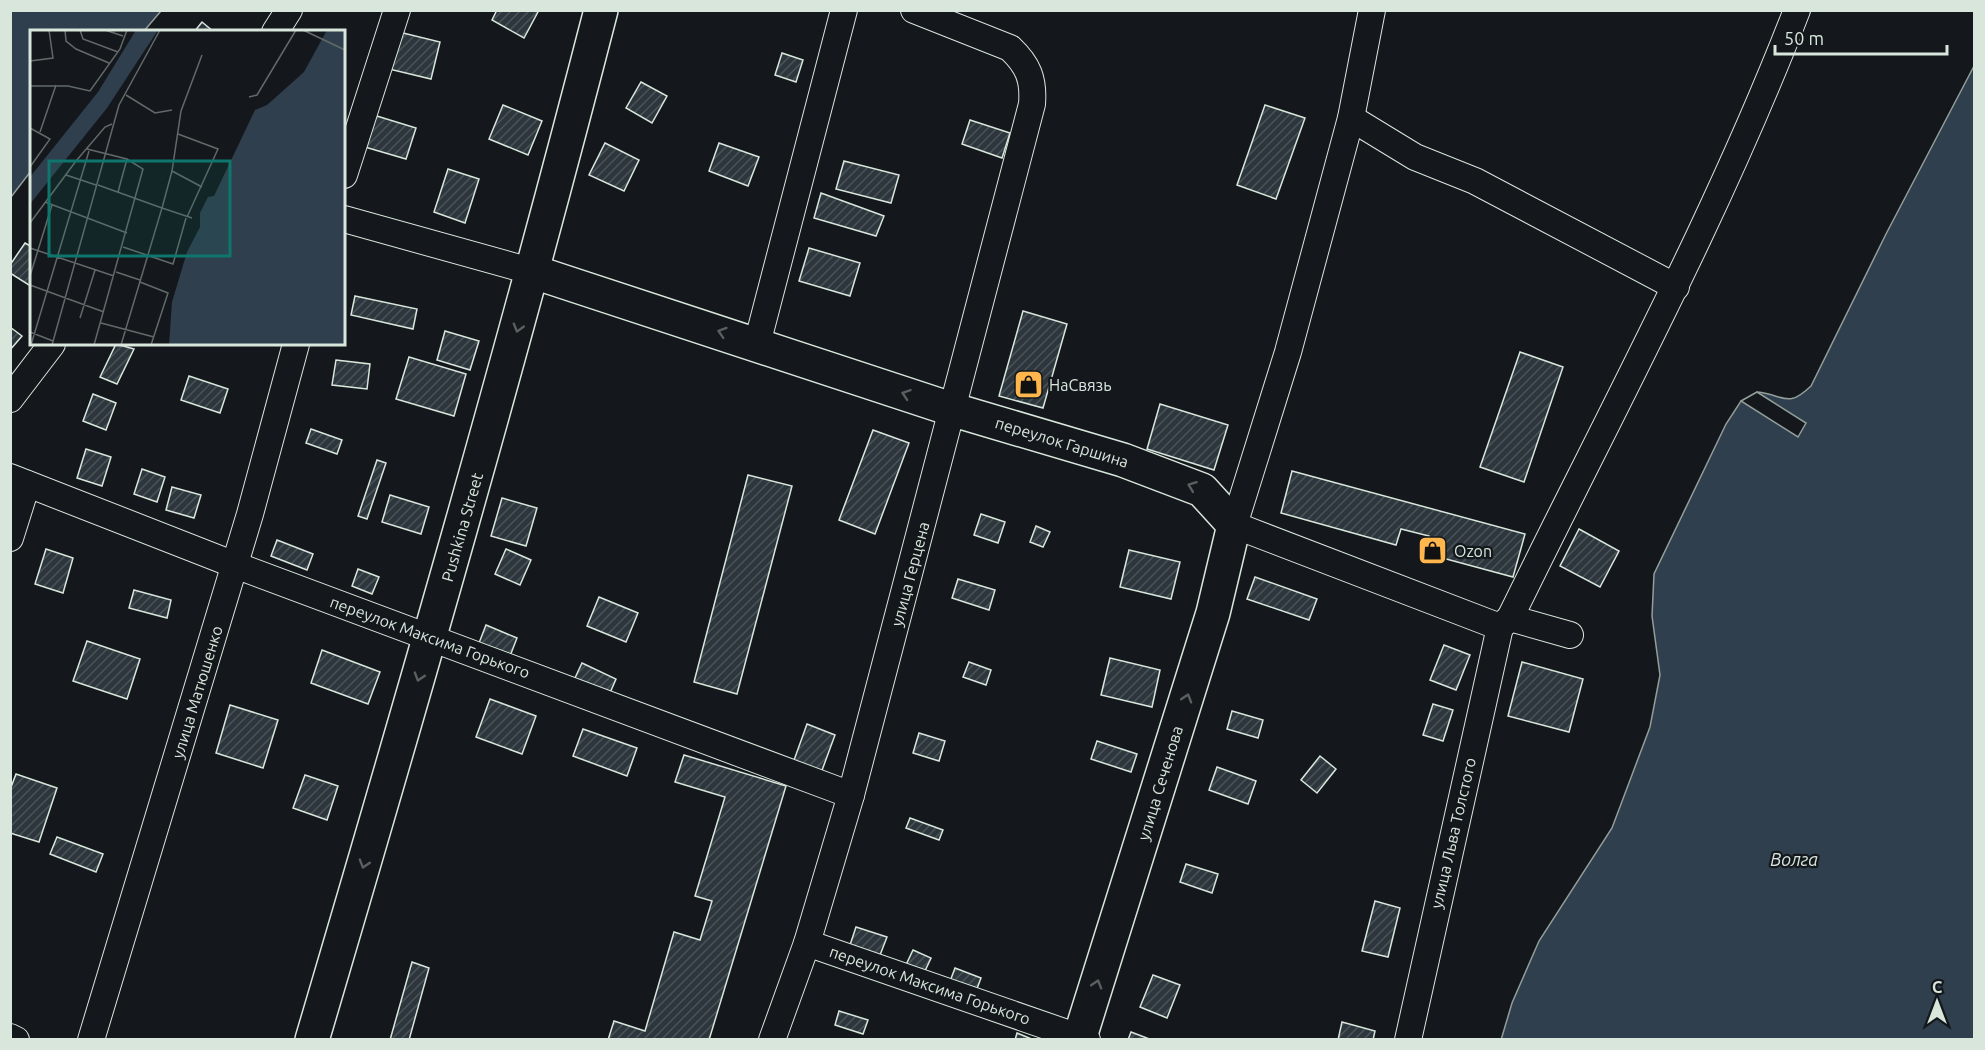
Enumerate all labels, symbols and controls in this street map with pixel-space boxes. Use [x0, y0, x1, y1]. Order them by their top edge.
scale bar [1775, 18, 1948, 56]
text: 50 m [1784, 28, 1824, 48]
inset map [30, 30, 345, 345]
one-way arrow [513, 322, 525, 333]
one-way arrow [717, 326, 728, 339]
shop icon: НаСвязь [1012, 369, 1044, 401]
place label: НаСвязь [1049, 376, 1112, 394]
one-way arrow [901, 389, 912, 401]
street label: переулок Гаршина [993, 413, 1131, 471]
street label: Pushkina Street [438, 470, 486, 584]
one-way arrow [1187, 481, 1197, 494]
street label: улица Герцена [887, 520, 933, 628]
shop icon: Ozon [1417, 535, 1449, 567]
place label: Ozon [1454, 542, 1492, 560]
street label: переулок Максима Горького [328, 592, 532, 682]
street label: улица Матюшенко [168, 623, 226, 761]
one-way arrow [414, 672, 426, 682]
one-way arrow [1180, 693, 1192, 704]
street label: улица Сеченова [1134, 723, 1186, 843]
street label: улица Льва Толстого [1427, 756, 1479, 910]
water label: Волга [1770, 849, 1818, 869]
one-way arrow [359, 859, 371, 869]
street label: переулок Максима Горького [827, 942, 1033, 1028]
north arrow [1907, 972, 1967, 1032]
text: С [1932, 978, 1942, 996]
one-way arrow [1090, 979, 1102, 990]

